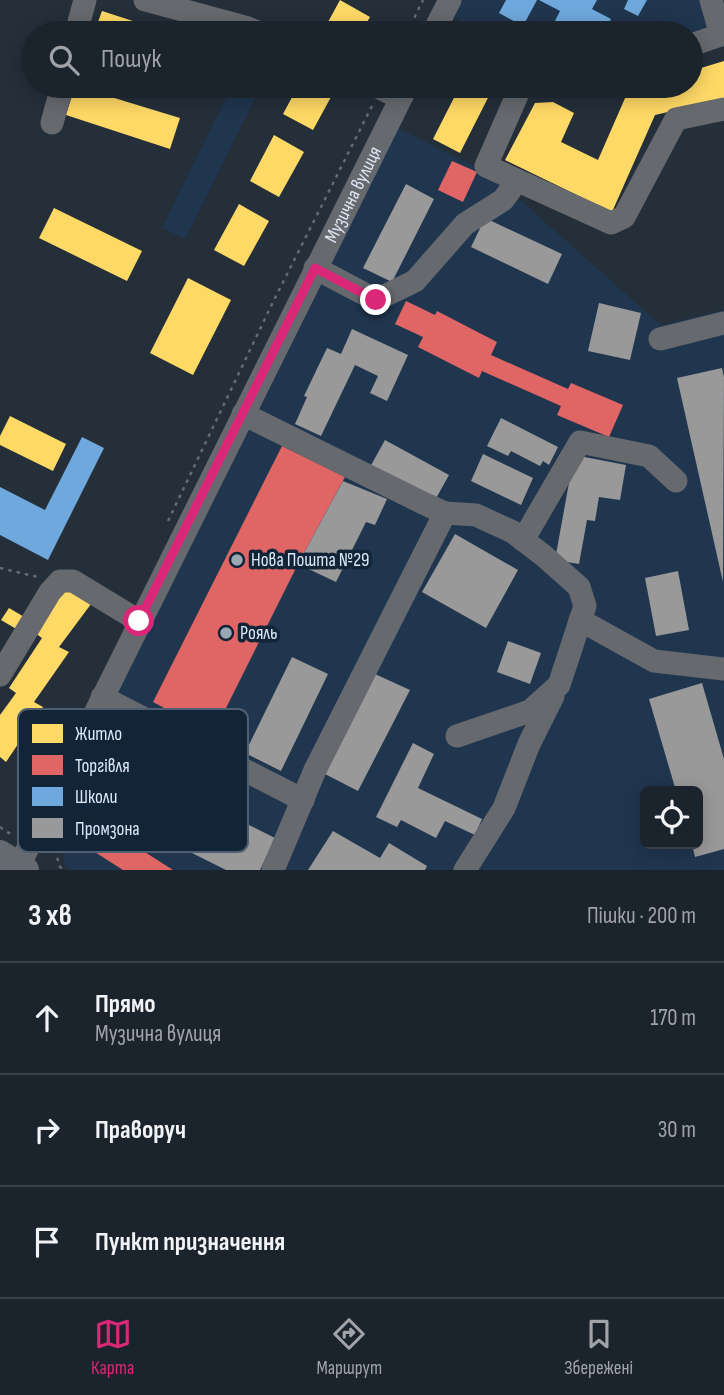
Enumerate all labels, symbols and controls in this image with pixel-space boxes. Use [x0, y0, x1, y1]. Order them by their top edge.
search box [21, 21, 703, 98]
icon: search [45, 41, 83, 79]
text: Пошук [101, 44, 161, 75]
street label: Музична вулиця [319, 143, 387, 246]
route end [360, 284, 391, 315]
place label: Нова Пошта №29 [251, 549, 369, 572]
marker: Нова Пошта №29 [229, 552, 245, 568]
route start [123, 605, 154, 636]
place label: Рояль [240, 622, 277, 645]
marker: Рояль [218, 625, 234, 641]
legend [18, 709, 248, 852]
text: Житло [75, 723, 122, 746]
text: Торгівля [75, 755, 130, 778]
text: Школи [75, 786, 117, 809]
map controls [640, 786, 703, 849]
button: locate [640, 786, 703, 849]
text: Промзона [75, 818, 140, 841]
text: 3 хв [28, 898, 72, 934]
text: Пішки · 200 m [587, 902, 696, 930]
text: Прямо [95, 989, 156, 1020]
icon: ahead [28, 999, 66, 1037]
text: 170 m [650, 1004, 696, 1032]
text: Музична вулиця [95, 1020, 221, 1048]
icon: right [28, 1111, 66, 1149]
text: Праворуч [95, 1115, 186, 1146]
text: 30 m [658, 1116, 696, 1144]
icon: arrive [28, 1223, 66, 1261]
text: Пункт призначення [95, 1227, 285, 1258]
tab: Карта [91, 1315, 134, 1380]
tab: Маршрут [316, 1315, 382, 1380]
tab: Збережені [564, 1315, 633, 1380]

